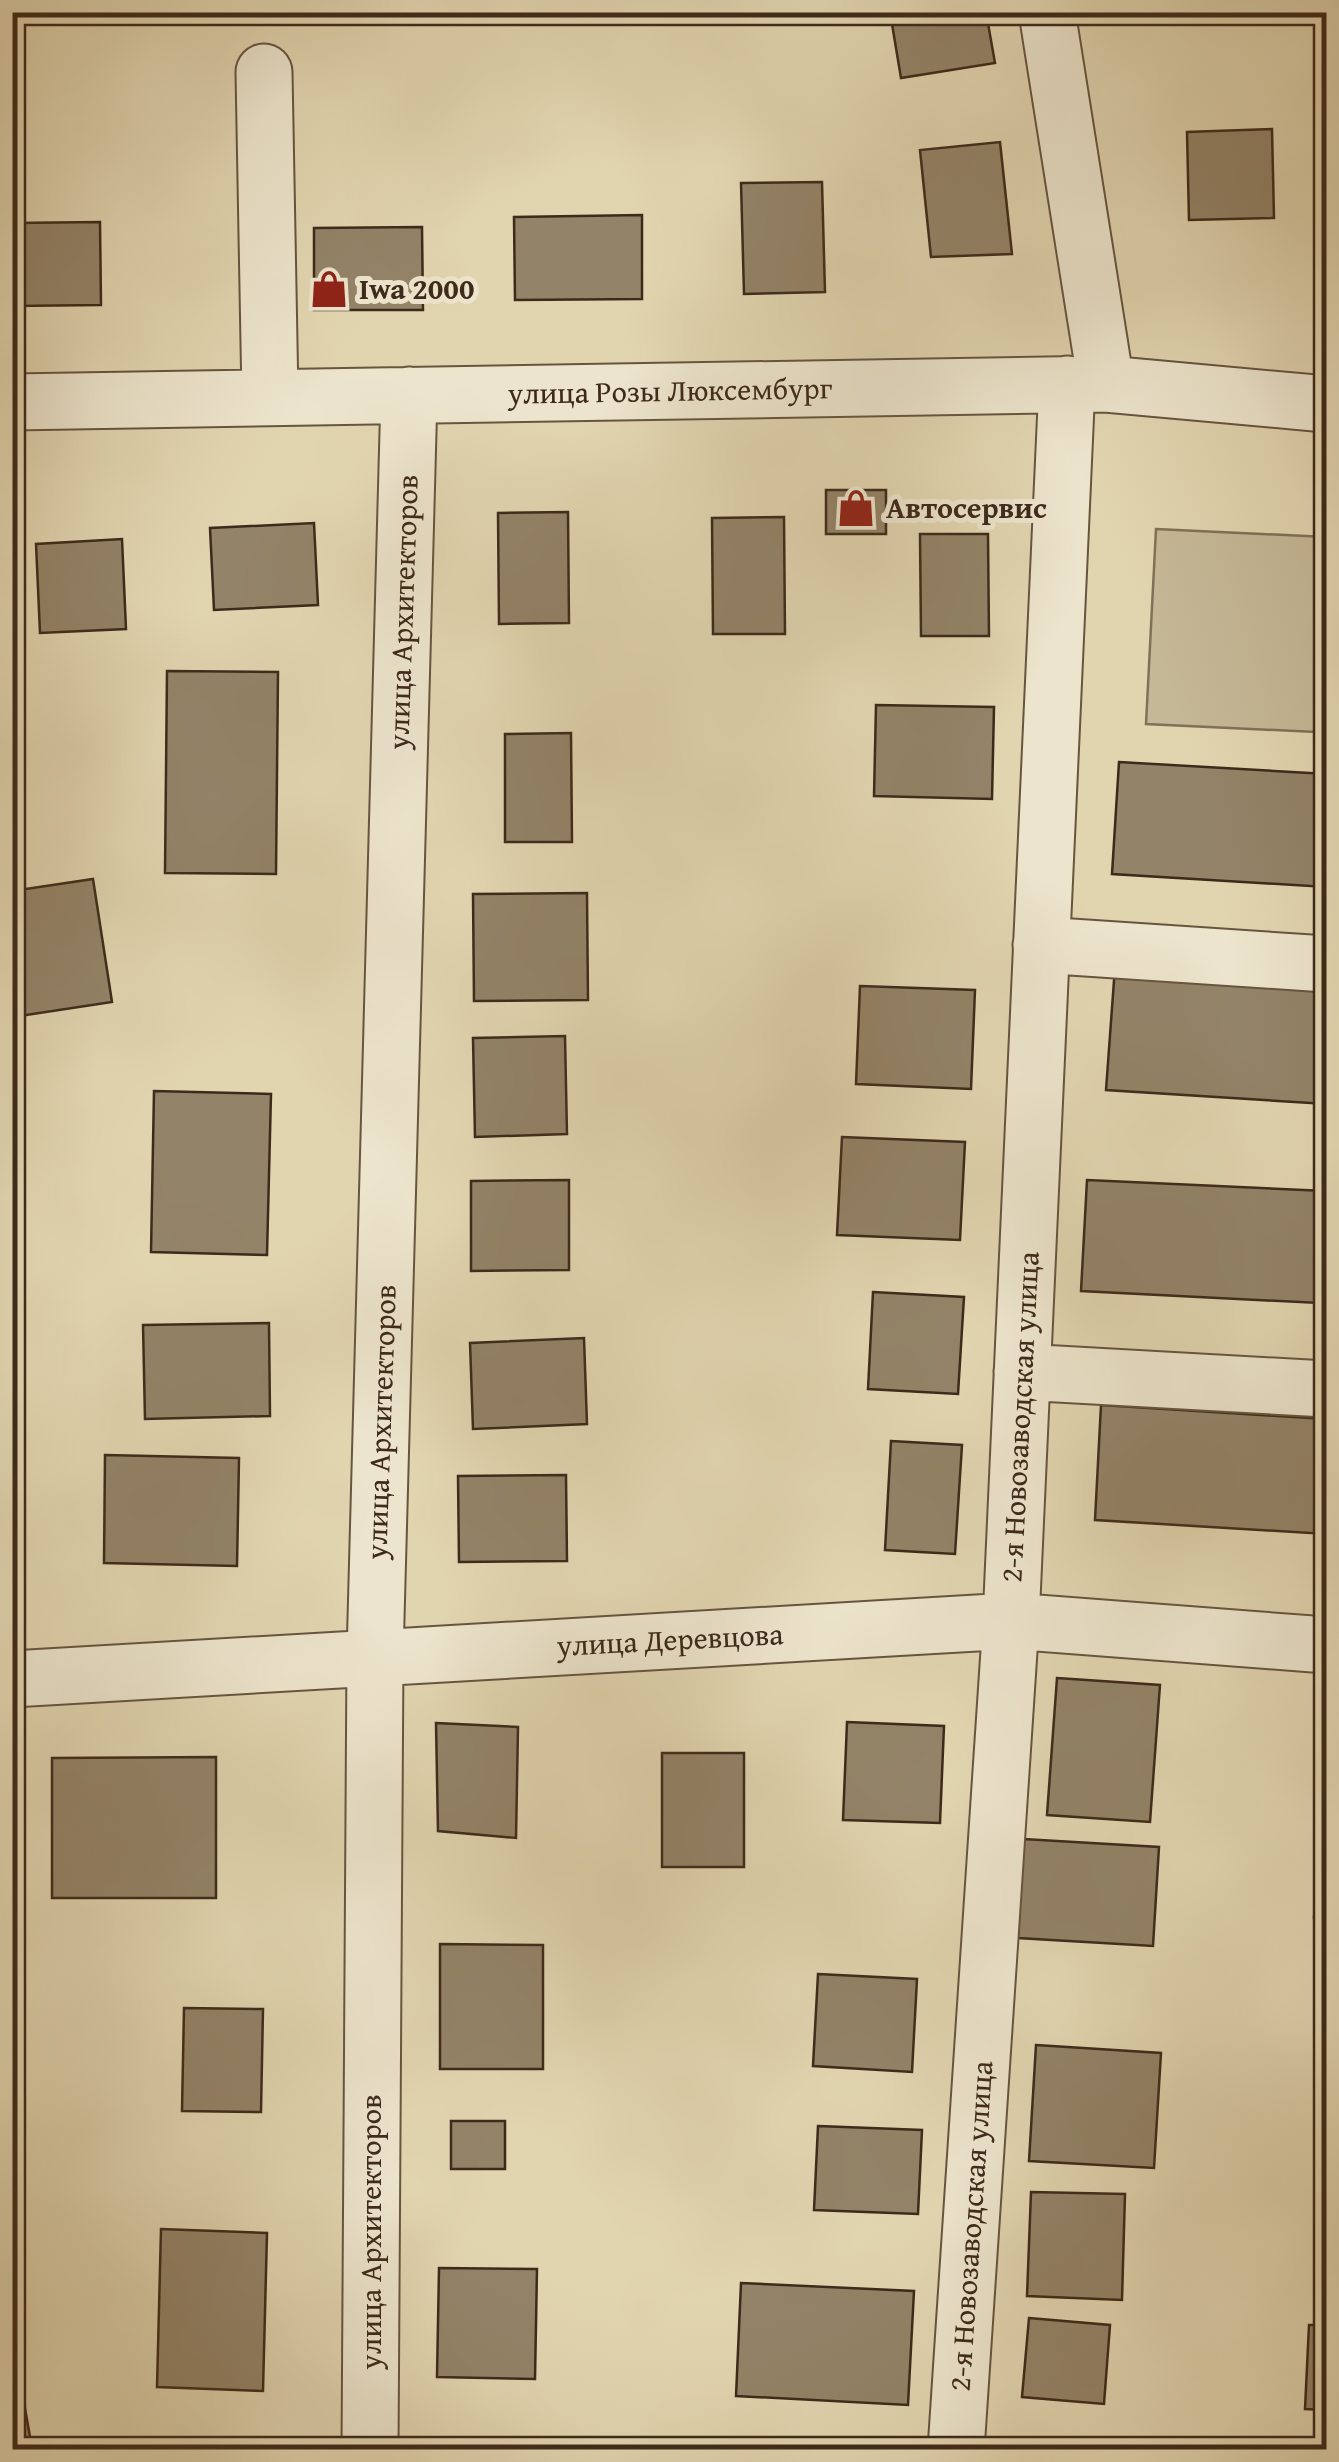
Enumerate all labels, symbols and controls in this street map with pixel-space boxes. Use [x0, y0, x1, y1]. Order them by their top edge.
place label: Iwa 2000 [359, 266, 474, 310]
shop icon: Iwa 2000 [308, 268, 350, 310]
street label: улица Розы Люксембург [506, 365, 833, 415]
street label: улица Архитекторов [375, 474, 429, 751]
place label: Автосервис [886, 485, 1047, 529]
shop icon: Автосервис [835, 487, 877, 529]
street label: 2-я Новозаводская улица [988, 1250, 1050, 1584]
street label: улица Архитекторов [353, 1284, 407, 1561]
street label: улица Деревцова [554, 1611, 785, 1667]
street label: 2-я Новозаводская улица [936, 2058, 1004, 2393]
street label: улица Архитекторов [348, 2094, 392, 2371]

